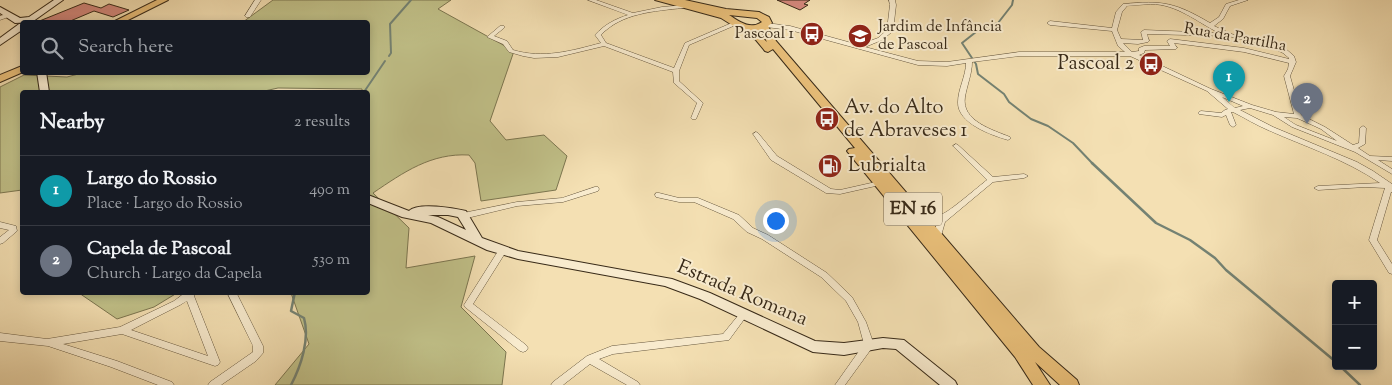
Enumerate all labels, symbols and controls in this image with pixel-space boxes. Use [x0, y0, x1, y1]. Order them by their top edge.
place label: Jardim de Infância de Pascoal [877, 16, 1002, 57]
street label: Rua da Partilha [1182, 18, 1289, 58]
search box [20, 20, 370, 75]
bus stop icon: Pascoal 1 [799, 21, 825, 47]
place label: Pascoal 1 [735, 23, 795, 46]
school or university icon: Jardim de Infância de Pascoal [847, 23, 873, 49]
icon: search [38, 34, 66, 62]
text: Search here [78, 34, 173, 61]
place label: Pascoal 2 [1058, 50, 1134, 79]
bus stop icon: Pascoal 2 [1138, 51, 1164, 77]
pin: 1 [1213, 61, 1245, 102]
pin: 2 [1291, 83, 1323, 124]
place label: Av. do Alto de Abraveses 1 [844, 94, 968, 146]
bus stop icon: Av. do Alto de Abraveses 1 [814, 106, 840, 132]
text: Nearby [40, 108, 105, 138]
text: 2 results [294, 111, 350, 134]
place label: Lubrialta [848, 152, 926, 181]
fuel station icon: Lubrialta [817, 153, 843, 179]
text: Largo do Rossio [87, 166, 217, 193]
text: 1 [53, 179, 59, 202]
text: 490 m [309, 179, 350, 202]
road number: EN 16 [884, 192, 942, 225]
text: Place · Largo do Rossio [87, 193, 242, 216]
your location [763, 208, 789, 234]
text: Capela de Pascoal [87, 236, 231, 263]
text: 2 [52, 249, 60, 272]
text: 530 m [313, 249, 350, 272]
street label: Estrada Romana [672, 253, 812, 335]
text: Church · Largo da Capela [87, 263, 262, 286]
map controls [1332, 280, 1377, 370]
button: + [1332, 280, 1377, 325]
button: − [1332, 325, 1377, 370]

